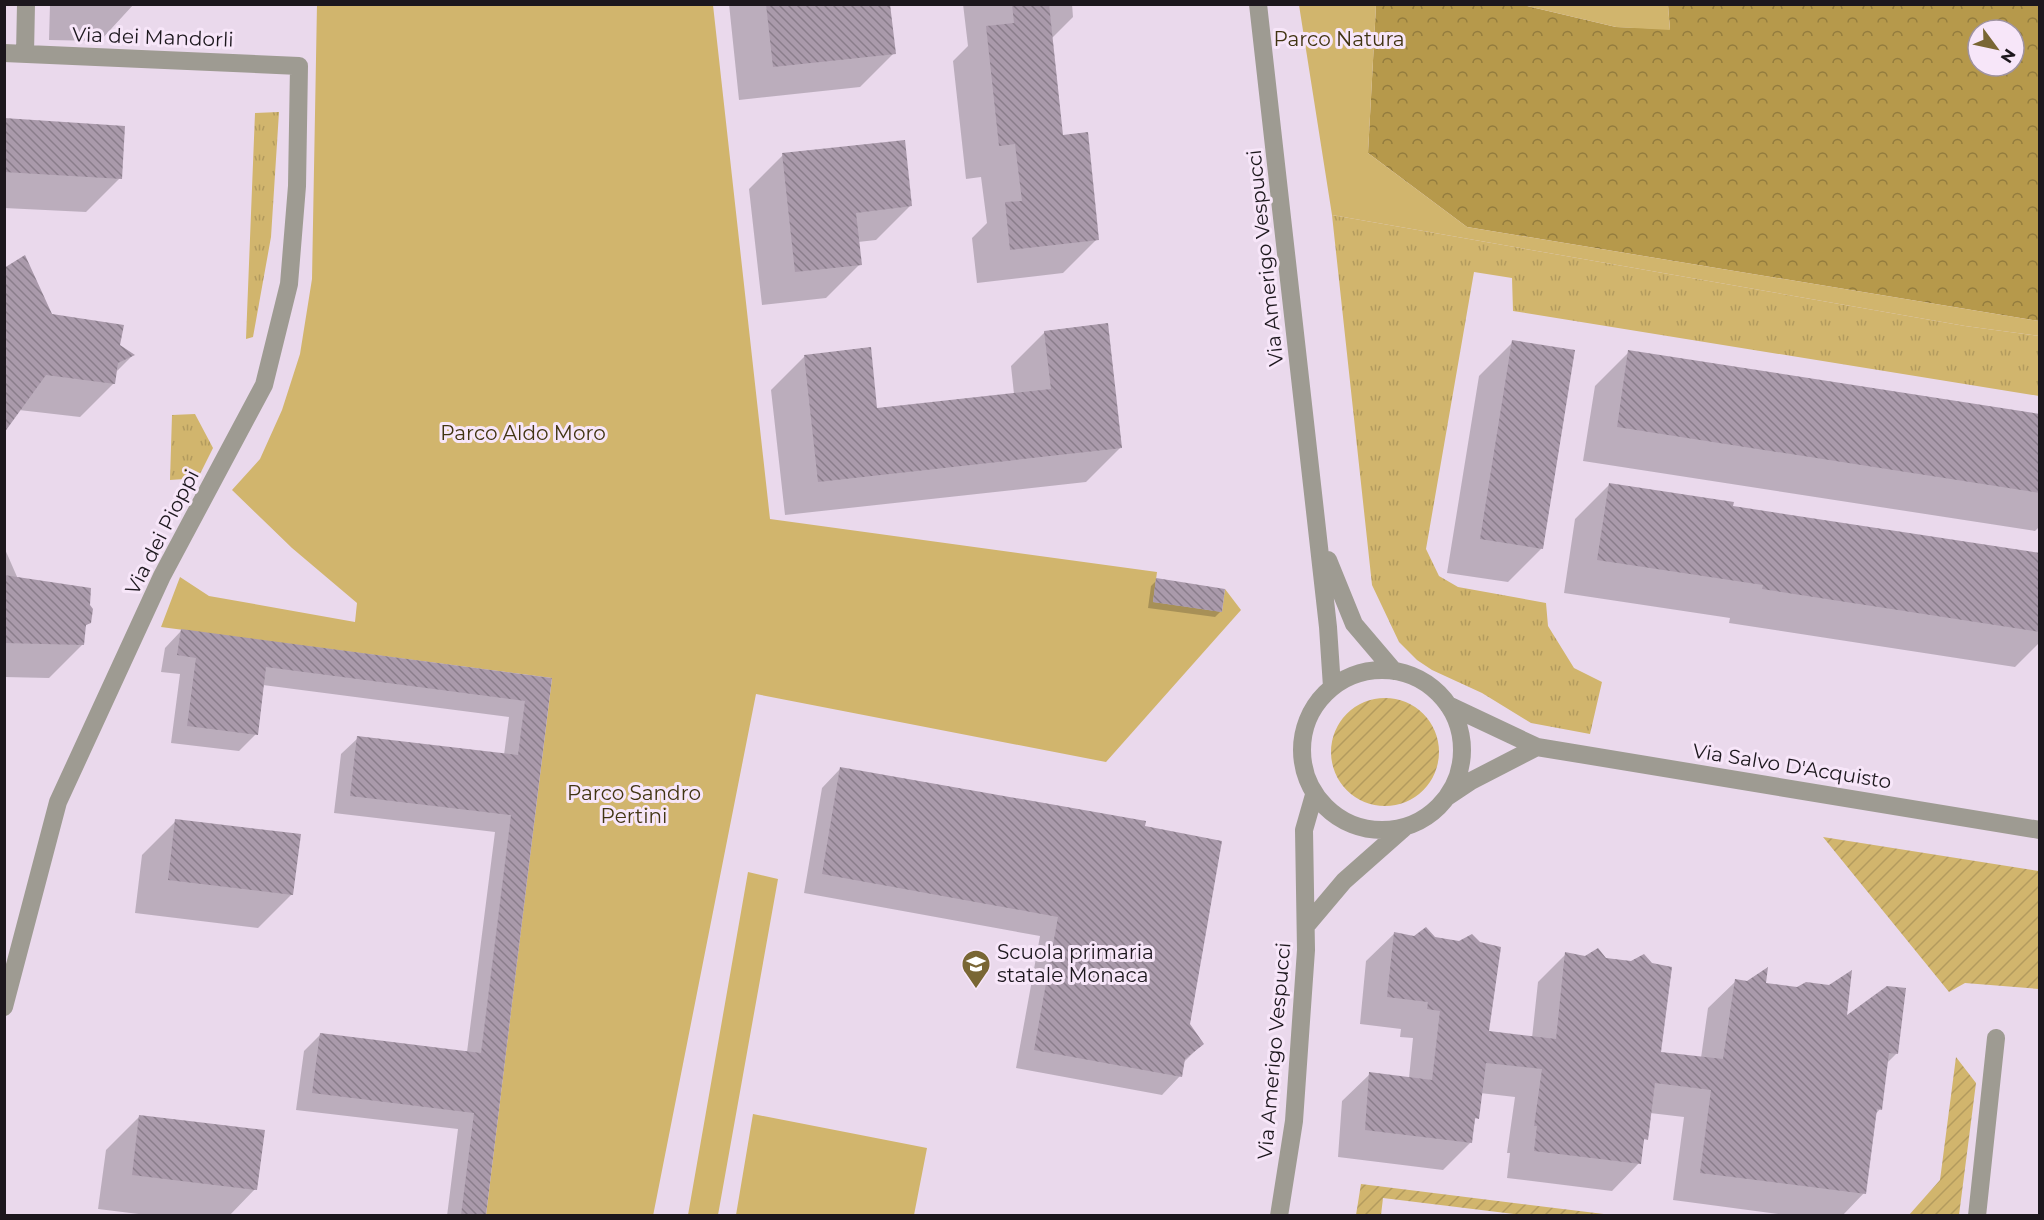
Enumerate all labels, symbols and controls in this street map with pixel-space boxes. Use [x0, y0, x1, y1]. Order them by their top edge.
north arrow [1966, 18, 2026, 78]
street label: Via dei Mandorli [72, 22, 234, 52]
park label: Parco Natura [1273, 27, 1405, 51]
text: N [1997, 45, 2020, 66]
street label: Via Amerigo Vespucci [1242, 149, 1288, 367]
park label: Parco Aldo Moro [440, 421, 606, 445]
street label: Via dei Pioppi [120, 465, 204, 599]
street label: Via Salvo D'Acquisto [1691, 738, 1893, 794]
park label: Parco Sandro Pertini [567, 781, 701, 828]
place label: Scuola primaria statale Monaca [997, 940, 1154, 987]
street label: Via Amerigo Vespucci [1253, 942, 1295, 1160]
school or university icon: Scuola primaria statale Monaca [960, 948, 992, 990]

